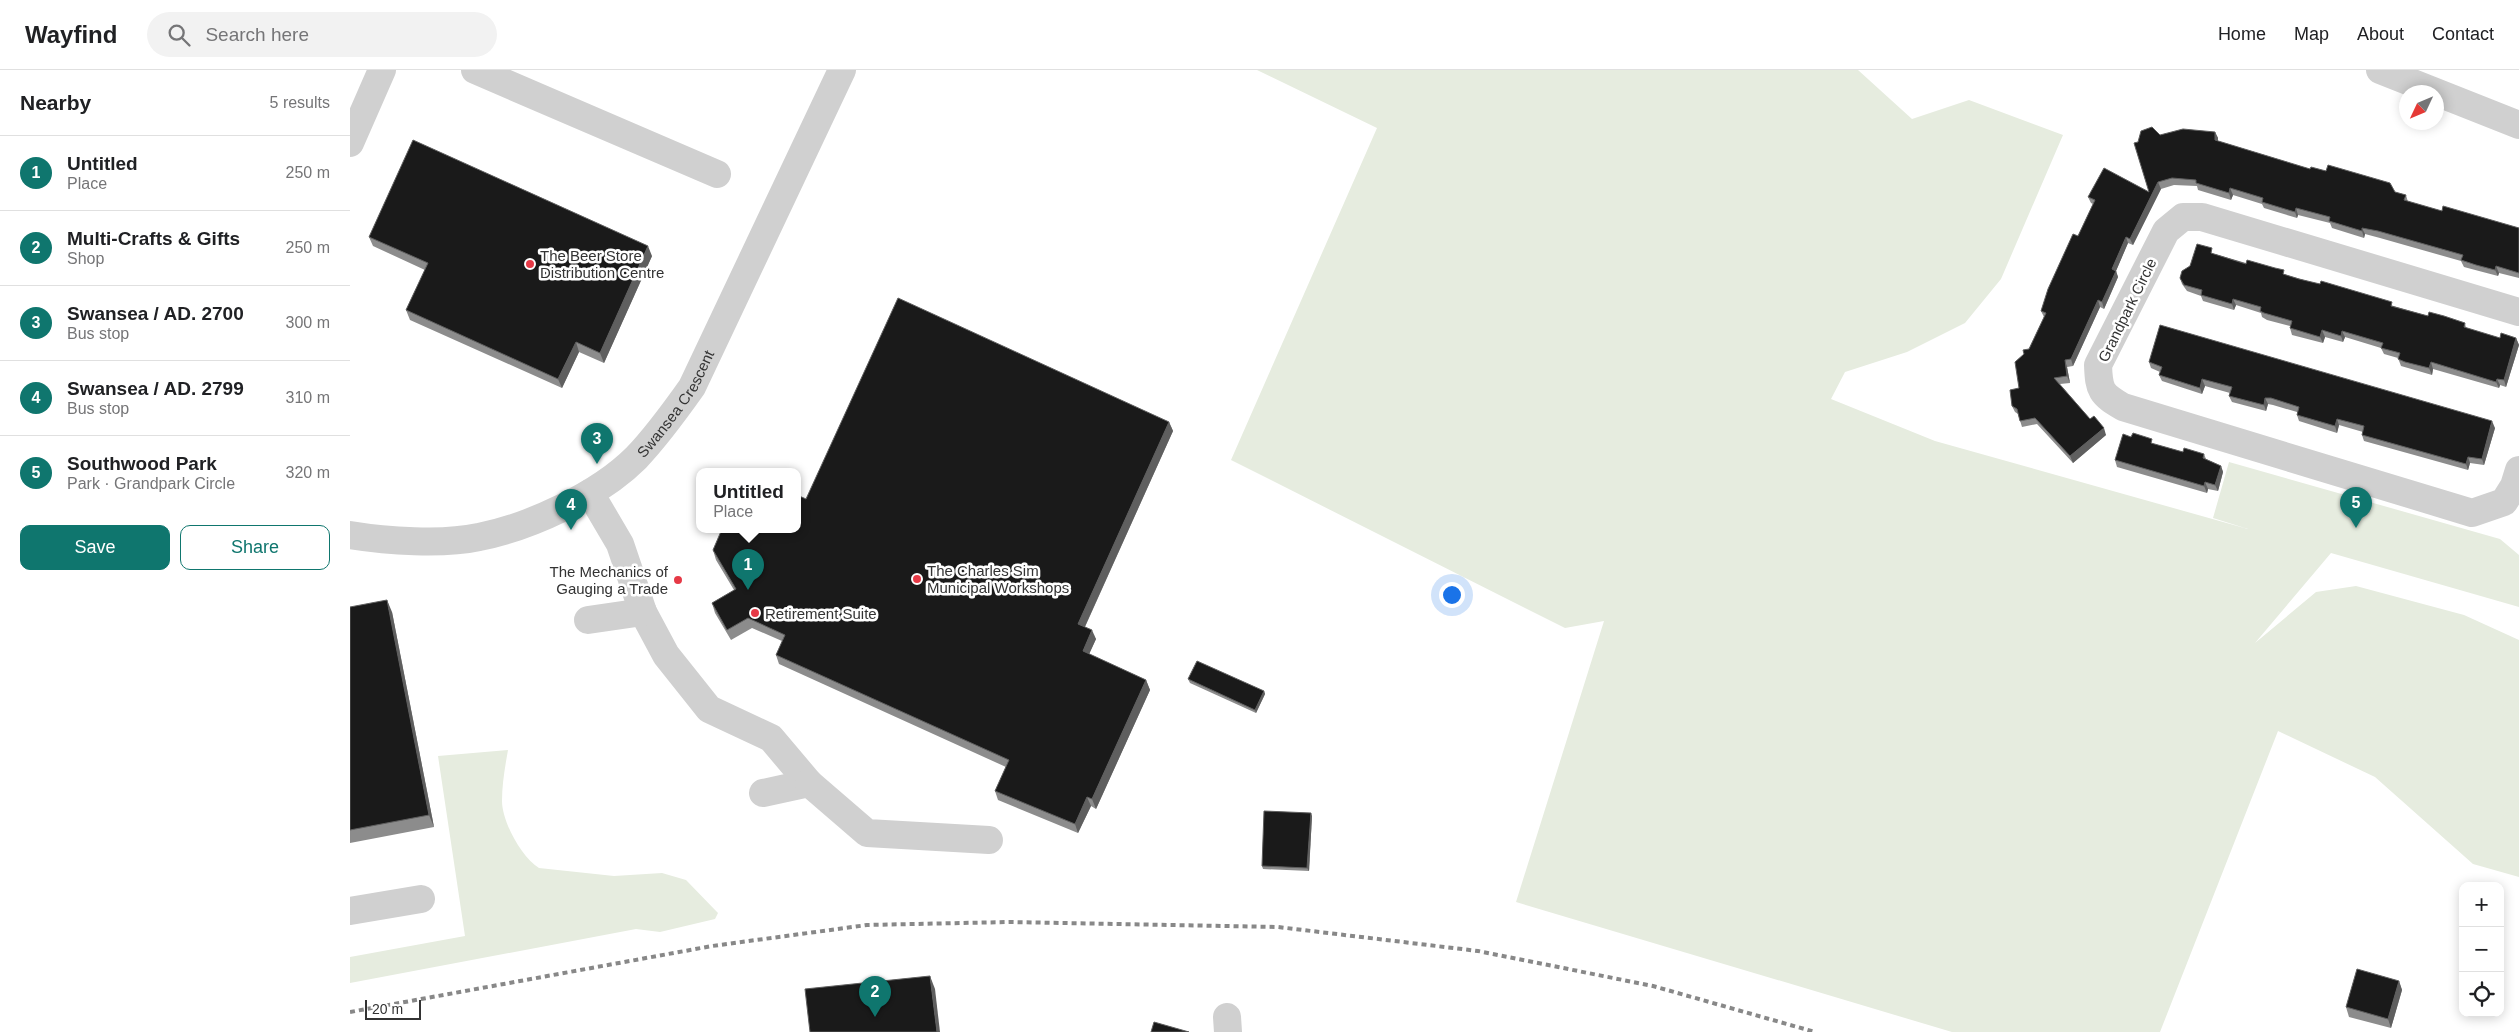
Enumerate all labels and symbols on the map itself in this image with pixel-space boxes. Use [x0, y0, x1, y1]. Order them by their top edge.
north arrow [2399, 85, 2444, 130]
place label: The Beer Store Distribution Centre [540, 247, 664, 281]
street label: Grandpark Circle [2095, 255, 2159, 365]
marker: The Beer Store Distribution Centre [524, 258, 536, 270]
street label: Swansea Crescent [633, 346, 717, 460]
pin: 3 [581, 423, 613, 464]
pin: 5 [2340, 487, 2372, 528]
pin: 4 [555, 489, 587, 530]
pin: 1 [732, 549, 764, 590]
place label: The Charles Sim Municipal Workshops [927, 562, 1069, 596]
place label: The Mechanics of Gauging a Trade [550, 563, 669, 597]
marker: The Charles Sim Municipal Workshops [911, 573, 923, 585]
marker: The Mechanics of Gauging a Trade [672, 574, 684, 586]
your location [1439, 582, 1465, 608]
place label: Retirement Suite [765, 605, 877, 622]
marker: Retirement Suite [749, 607, 761, 619]
pin: 2 [859, 976, 891, 1017]
scale bar [365, 997, 421, 1020]

